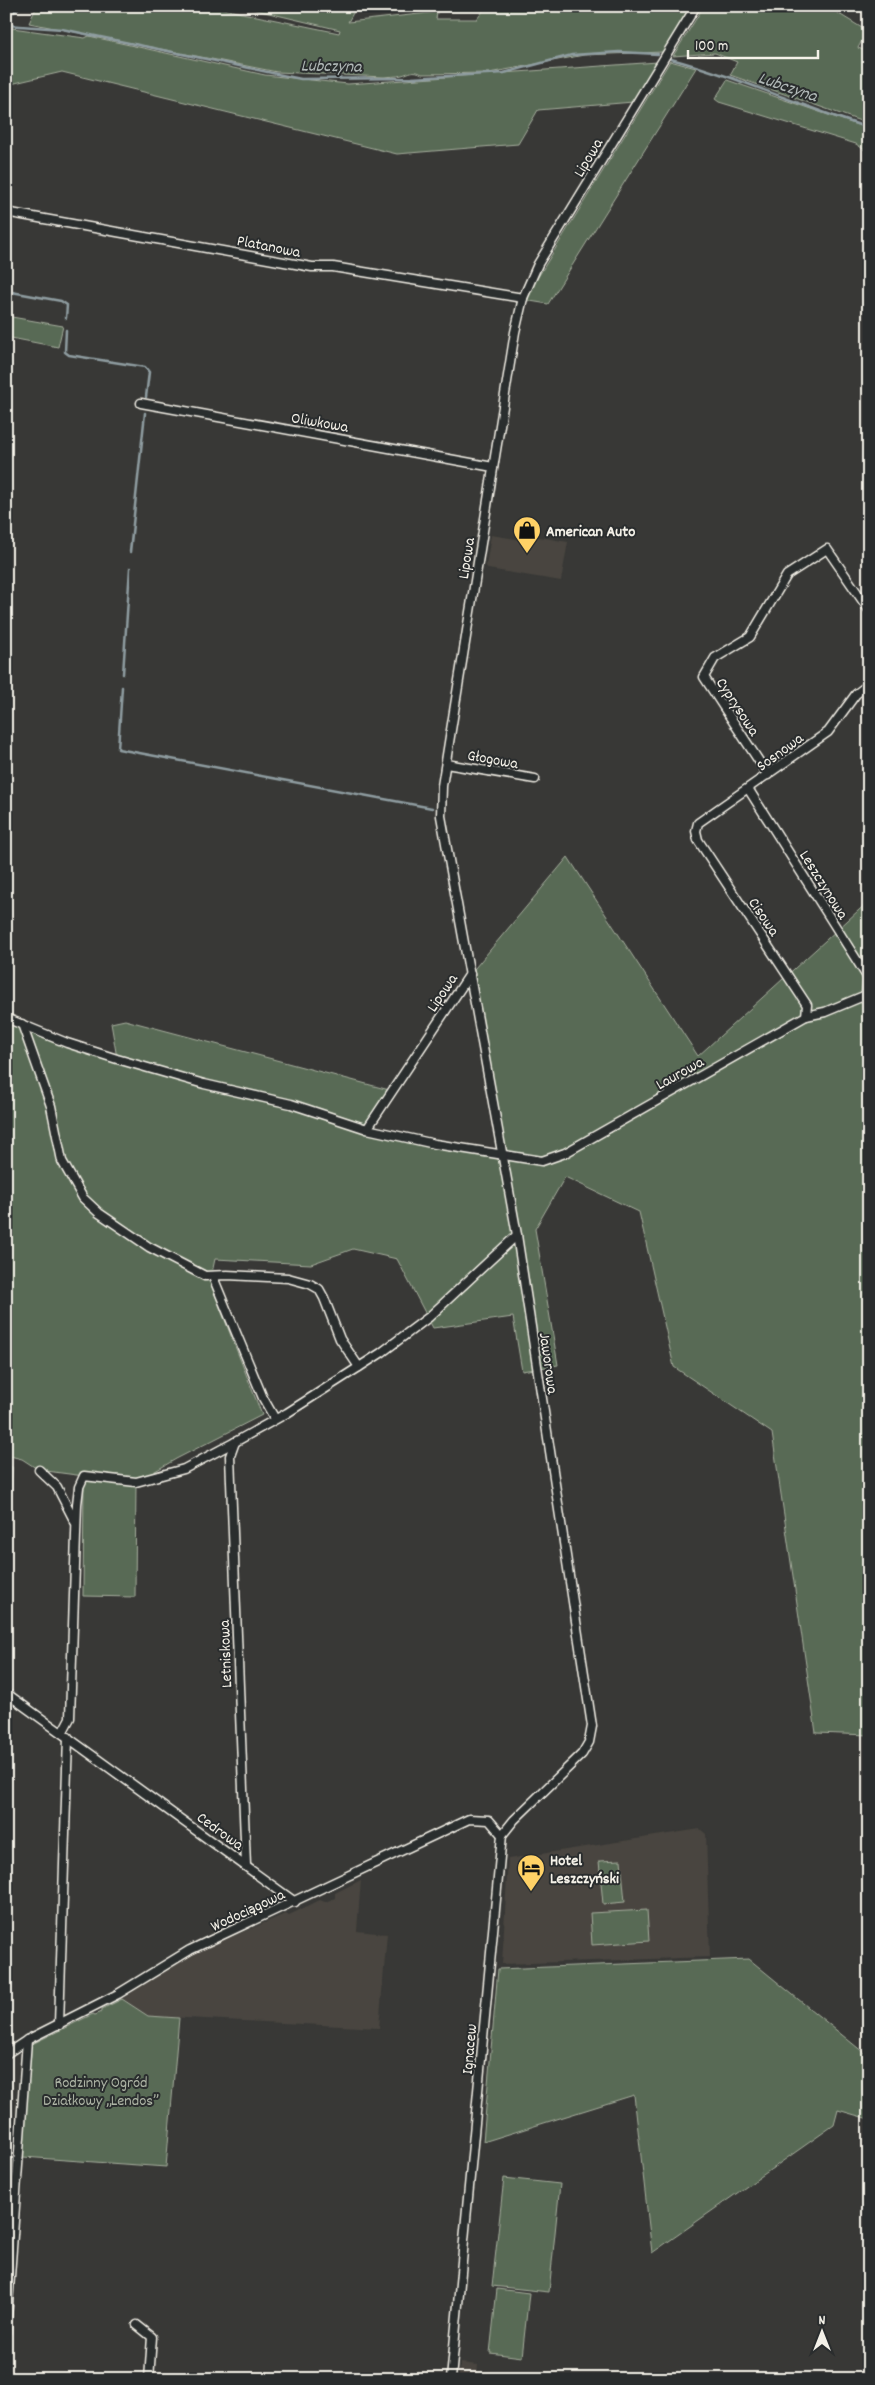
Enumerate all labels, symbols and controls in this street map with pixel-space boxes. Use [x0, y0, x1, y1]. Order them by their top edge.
scale bar [688, 28, 818, 60]
text: 100 m [695, 36, 728, 58]
water label: Lubczyna [300, 54, 363, 81]
water label: Lubczyna [754, 67, 822, 111]
street label: Lipowa [569, 134, 610, 182]
street label: Platanowa [235, 230, 303, 265]
street label: Oliwkowa [289, 407, 350, 440]
shop icon: American Auto [512, 515, 542, 554]
place label: American Auto [546, 521, 635, 544]
street label: Lipowa [453, 535, 482, 581]
street label: Cyprysowa [709, 673, 765, 742]
street label: Sosnowa [752, 728, 809, 778]
street label: Głogowa [465, 745, 520, 776]
street label: Leszczynowa [793, 846, 853, 925]
street label: Cisowa [742, 893, 785, 942]
street label: Lipowa [422, 969, 465, 1017]
street label: Laurowa [652, 1051, 709, 1097]
street label: Jaworowa [532, 1331, 563, 1396]
street label: Letniskowa [214, 1619, 239, 1688]
street label: Cedrowa [191, 1807, 248, 1857]
place label: Hotel Leszczyński [550, 1850, 619, 1891]
hotel icon: Hotel Leszczyński [516, 1853, 546, 1892]
street label: Wodociągowa [207, 1884, 289, 1938]
street label: Ignacew [457, 2023, 484, 2075]
park label: Rodzinny Ogród Działkowy „Lendos” [43, 2072, 159, 2113]
north arrow [798, 2308, 848, 2358]
text: N [819, 2311, 826, 2331]

